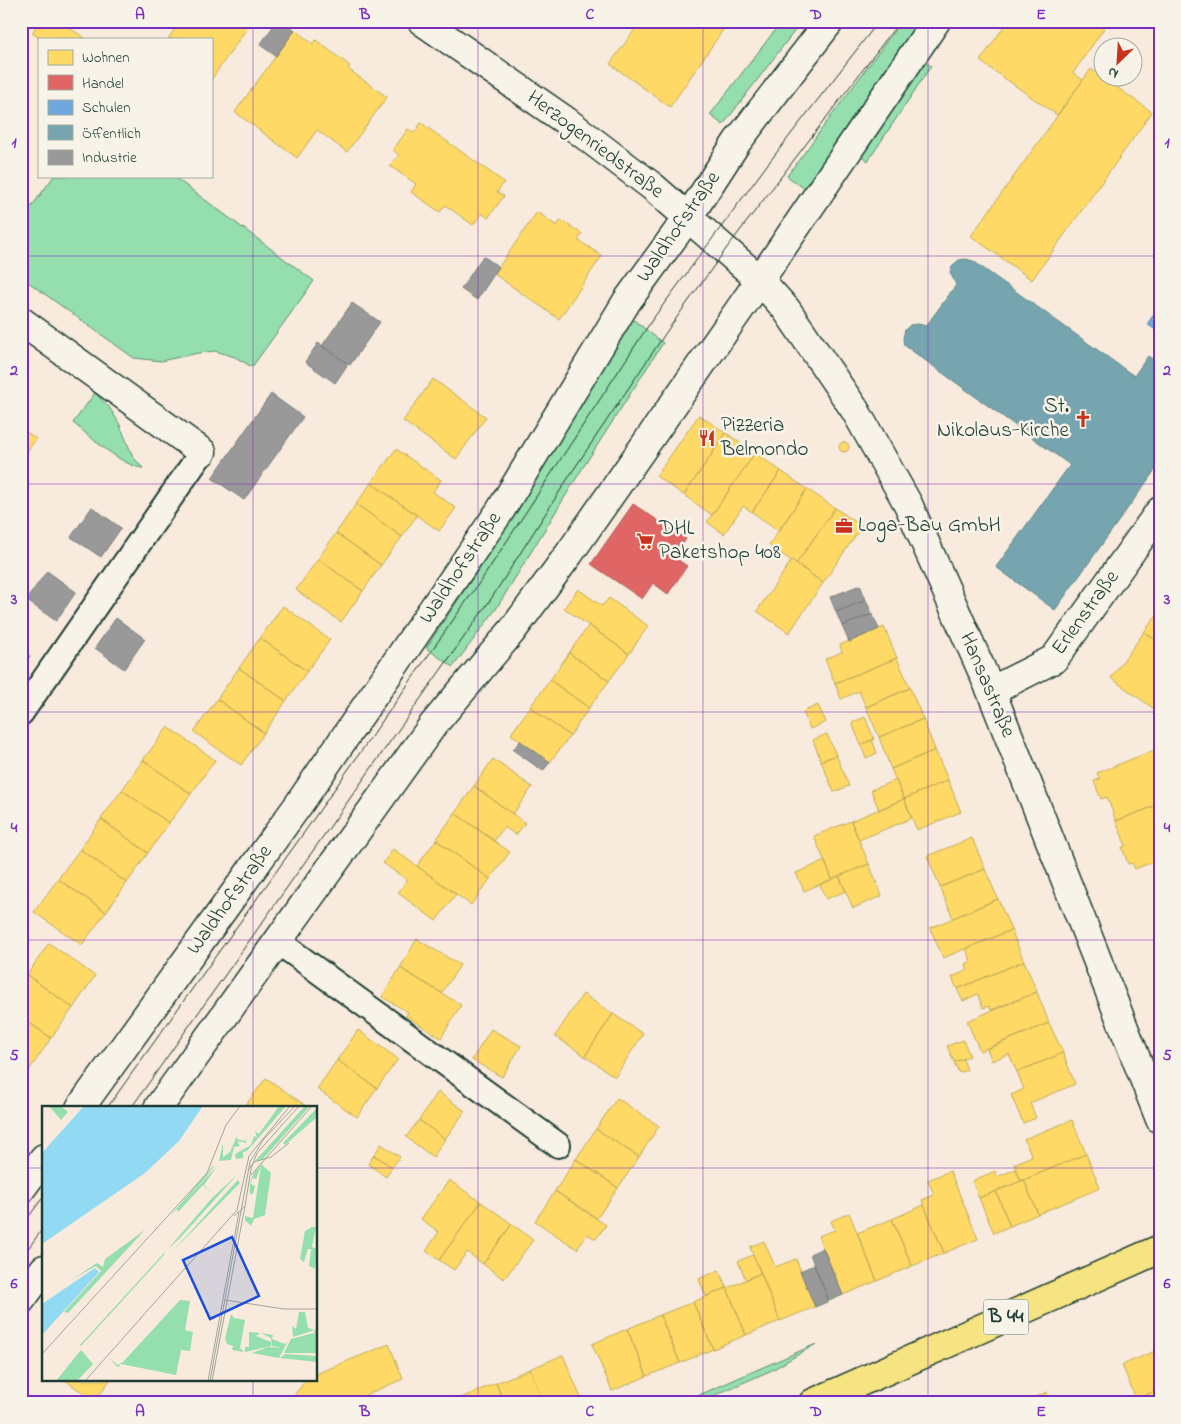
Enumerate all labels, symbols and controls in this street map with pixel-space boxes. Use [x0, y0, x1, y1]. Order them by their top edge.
text: A [135, 3, 145, 27]
text: B [359, 3, 371, 27]
text: C [586, 3, 595, 27]
text: D [809, 3, 822, 27]
text: E [1036, 3, 1046, 27]
legend [38, 38, 212, 178]
north arrow [1094, 38, 1144, 88]
text: Wohnen [82, 47, 130, 69]
text: N [1104, 61, 1122, 84]
text: Handel [82, 73, 124, 95]
street label: Herzogenriedstraße [519, 84, 670, 208]
text: Schulen [82, 97, 131, 119]
text: Öffentlich [82, 123, 141, 145]
text: 1 [11, 131, 17, 155]
text: 1 [1164, 131, 1170, 155]
text: Industrie [82, 147, 137, 169]
street label: Waldhofstraße [630, 165, 729, 289]
text: 2 [9, 359, 18, 383]
text: 2 [1162, 359, 1171, 383]
place label: St. Nikolaus-Kirche [937, 392, 1070, 446]
church icon: St. Nikolaus-Kirche [1073, 409, 1093, 429]
place label: Pizzeria Belmondo [720, 411, 808, 465]
restaurant icon: Pizzeria Belmondo [697, 428, 717, 448]
street label: Waldhofstraße [412, 505, 510, 630]
place label: Loga-Bau GmbH [858, 511, 1001, 543]
place label: DHL Paketshop 408 [658, 514, 781, 568]
office icon: Loga-Bau GmbH [834, 516, 854, 536]
supermarket icon: DHL Paketshop 408 [635, 531, 655, 551]
street label: Erlenstraße [1045, 564, 1127, 662]
text: 3 [10, 588, 18, 612]
text: 3 [1163, 588, 1171, 612]
street label: Hansastraße [951, 628, 1023, 743]
text: 4 [10, 816, 18, 840]
text: 4 [1163, 816, 1171, 840]
street label: Waldhofstraße [180, 838, 281, 961]
text: 5 [9, 1044, 19, 1068]
text: 5 [1162, 1044, 1172, 1068]
inset map [42, 1106, 318, 1382]
text: 6 [9, 1272, 18, 1296]
text: 6 [1162, 1272, 1171, 1296]
road number: B 44 [984, 1300, 1028, 1334]
text: A [135, 1400, 145, 1424]
text: B [359, 1400, 371, 1424]
text: C [586, 1400, 595, 1424]
text: D [809, 1400, 822, 1424]
text: E [1036, 1400, 1046, 1424]

